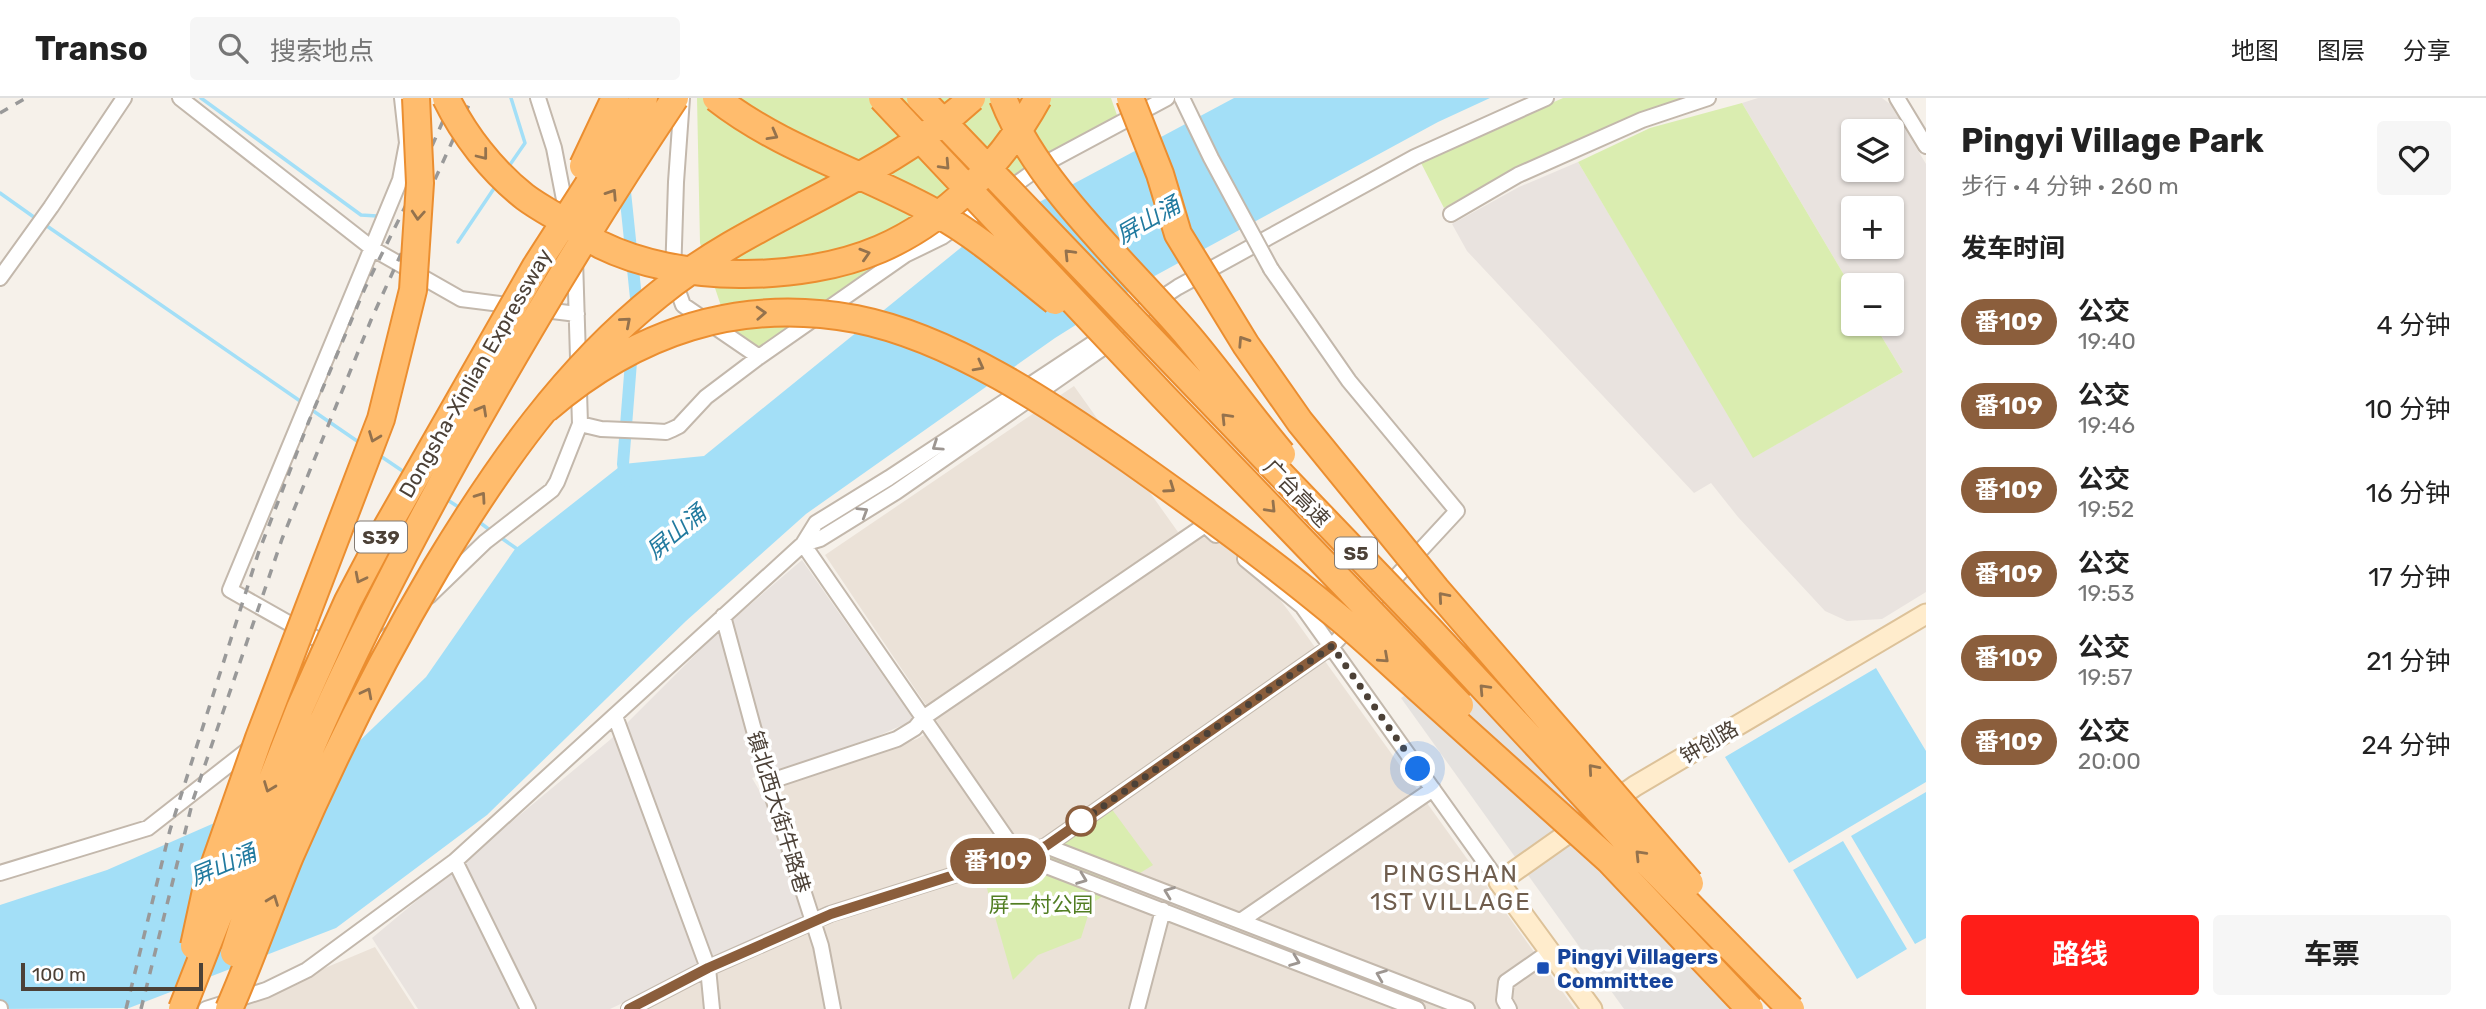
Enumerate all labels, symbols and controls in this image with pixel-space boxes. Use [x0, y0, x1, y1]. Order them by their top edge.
search box [190, 17, 680, 80]
text: Transo [35, 29, 148, 68]
icon: search [214, 29, 252, 67]
text: 搜索地点 [270, 36, 374, 67]
text: 地图 [2231, 37, 2279, 65]
text: 图层 [2317, 37, 2365, 65]
text: 分享 [2403, 37, 2451, 65]
map controls [1841, 119, 1904, 336]
button: layers [1841, 119, 1904, 182]
text: Pingyi Village Park [1961, 121, 2264, 160]
button: heart [2377, 121, 2451, 195]
one-way arrow [766, 127, 778, 140]
one-way arrow [475, 147, 488, 159]
one-way arrow [937, 157, 950, 170]
text: 步行 · 4 分钟 · 260 m [1961, 172, 2179, 200]
one-way arrow [604, 189, 617, 202]
water label: 屏山涌 [1111, 189, 1187, 249]
button: + [1841, 196, 1904, 259]
one-way arrow [411, 210, 426, 221]
text: 发车时间 [1961, 233, 2065, 264]
street label: Dongsha-Xinlian Expressway [393, 244, 557, 502]
one-way arrow [859, 247, 871, 262]
one-way arrow [1064, 249, 1077, 262]
button: − [1841, 273, 1904, 336]
text: 公交 [2078, 296, 2130, 327]
one-way arrow [755, 306, 766, 321]
text: 番109 [1975, 308, 2043, 336]
text: 4 分钟 [2376, 310, 2451, 341]
one-way arrow [617, 318, 630, 330]
text: 19:40 [2078, 327, 2136, 355]
one-way arrow [1238, 335, 1251, 348]
one-way arrow [971, 358, 984, 372]
text: 公交 [2078, 380, 2130, 411]
text: 番109 [1975, 392, 2043, 420]
text: 10 分钟 [2365, 394, 2451, 425]
one-way arrow [474, 405, 487, 418]
text: 19:46 [2078, 411, 2135, 439]
one-way arrow [1221, 413, 1234, 426]
one-way arrow [368, 431, 382, 443]
one-way arrow [932, 438, 945, 450]
street label: 广台高速 [1259, 454, 1335, 532]
text: 公交 [2078, 464, 2130, 495]
text: 番109 [1975, 476, 2043, 504]
text: 16 分钟 [2366, 478, 2451, 509]
one-way arrow [1162, 480, 1175, 492]
one-way arrow [473, 492, 485, 505]
text: 19:52 [2078, 495, 2134, 523]
water label: 屏山涌 [641, 497, 714, 565]
one-way arrow [1262, 500, 1275, 513]
one-way arrow [856, 507, 869, 520]
road number: S39 [355, 522, 407, 552]
road number: S5 [1335, 538, 1377, 568]
text: 公交 [2078, 548, 2130, 579]
text: 番109 [1975, 560, 2043, 588]
text: 17 分钟 [2368, 562, 2451, 593]
one-way arrow [355, 571, 369, 584]
text: 19:53 [2078, 579, 2135, 607]
one-way arrow [1439, 593, 1451, 606]
text: 公交 [2078, 632, 2130, 663]
text: 番109 [1975, 644, 2043, 672]
text: 21 分钟 [2366, 646, 2451, 677]
one-way arrow [1376, 650, 1389, 662]
text: 19:57 [2078, 663, 2132, 691]
one-way arrow [1480, 685, 1492, 698]
one-way arrow [358, 688, 372, 700]
street label: 钟创路 [1675, 715, 1743, 769]
text: 公交 [2078, 716, 2130, 747]
street label: 镇北西大街牛路巷 [742, 728, 816, 896]
text: 番109 [1975, 728, 2043, 756]
text: 24 分钟 [2361, 730, 2451, 761]
text: 20:00 [2078, 747, 2141, 775]
your location [1400, 751, 1435, 786]
one-way arrow [1588, 764, 1601, 777]
one-way arrow [263, 780, 277, 792]
unlabelled marker [1066, 806, 1096, 836]
water label: 屏山涌 [186, 837, 263, 891]
line badge: 番109 [949, 838, 1047, 884]
text: 番109 [964, 847, 1032, 875]
one-way arrow [1636, 850, 1649, 863]
district label: PINGSHAN 1ST VILLAGE [1370, 860, 1532, 916]
one-way arrow [1076, 871, 1088, 885]
one-way arrow [1164, 887, 1176, 901]
park label: 屏一村公园 [989, 892, 1094, 917]
one-way arrow [264, 895, 278, 907]
button: 路线 [1961, 915, 2199, 995]
button: 车票 [2213, 915, 2451, 995]
place label: Pingyi Villagers Committee [1557, 944, 1718, 993]
one-way arrow [1288, 952, 1300, 966]
scale bar [21, 960, 203, 992]
marker: Pingyi Villagers Committee [1535, 960, 1551, 976]
text: 100 m [32, 963, 86, 986]
one-way arrow [1375, 970, 1387, 984]

